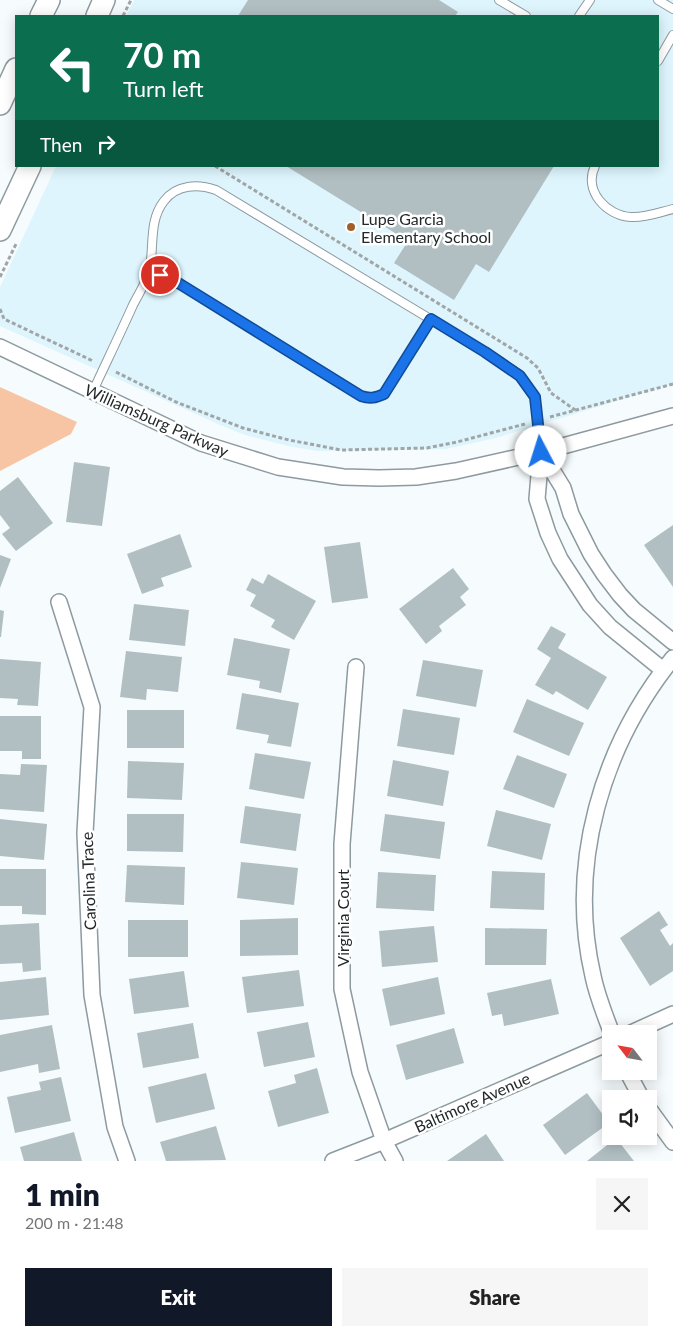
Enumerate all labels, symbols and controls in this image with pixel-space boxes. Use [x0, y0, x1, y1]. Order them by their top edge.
text: 70 m [123, 33, 201, 75]
icon: left [40, 35, 105, 100]
text: Turn left [123, 75, 204, 102]
icon: right [92, 130, 120, 158]
text: Then [40, 133, 82, 156]
place label: Lupe Garcia Elementary School [361, 209, 491, 246]
marker: Lupe Garcia Elementary School [345, 221, 357, 233]
pin [139, 254, 181, 296]
icon: arrive [146, 261, 174, 289]
street label: Williamsburg Parkway [82, 380, 233, 461]
position arrow [514, 425, 566, 477]
street label: Carolina Trace [77, 831, 99, 931]
street label: Virginia Court [333, 869, 352, 967]
north arrow [602, 1025, 658, 1080]
map controls [602, 1025, 657, 1145]
street label: Baltimore Avenue [411, 1068, 533, 1136]
button: sound [602, 1090, 657, 1145]
text: 1 min [25, 1176, 100, 1212]
button: close [596, 1178, 648, 1230]
text: 200 m · 21:48 [25, 1213, 124, 1232]
button: Exit [25, 1268, 332, 1326]
button: Share [342, 1268, 648, 1326]

